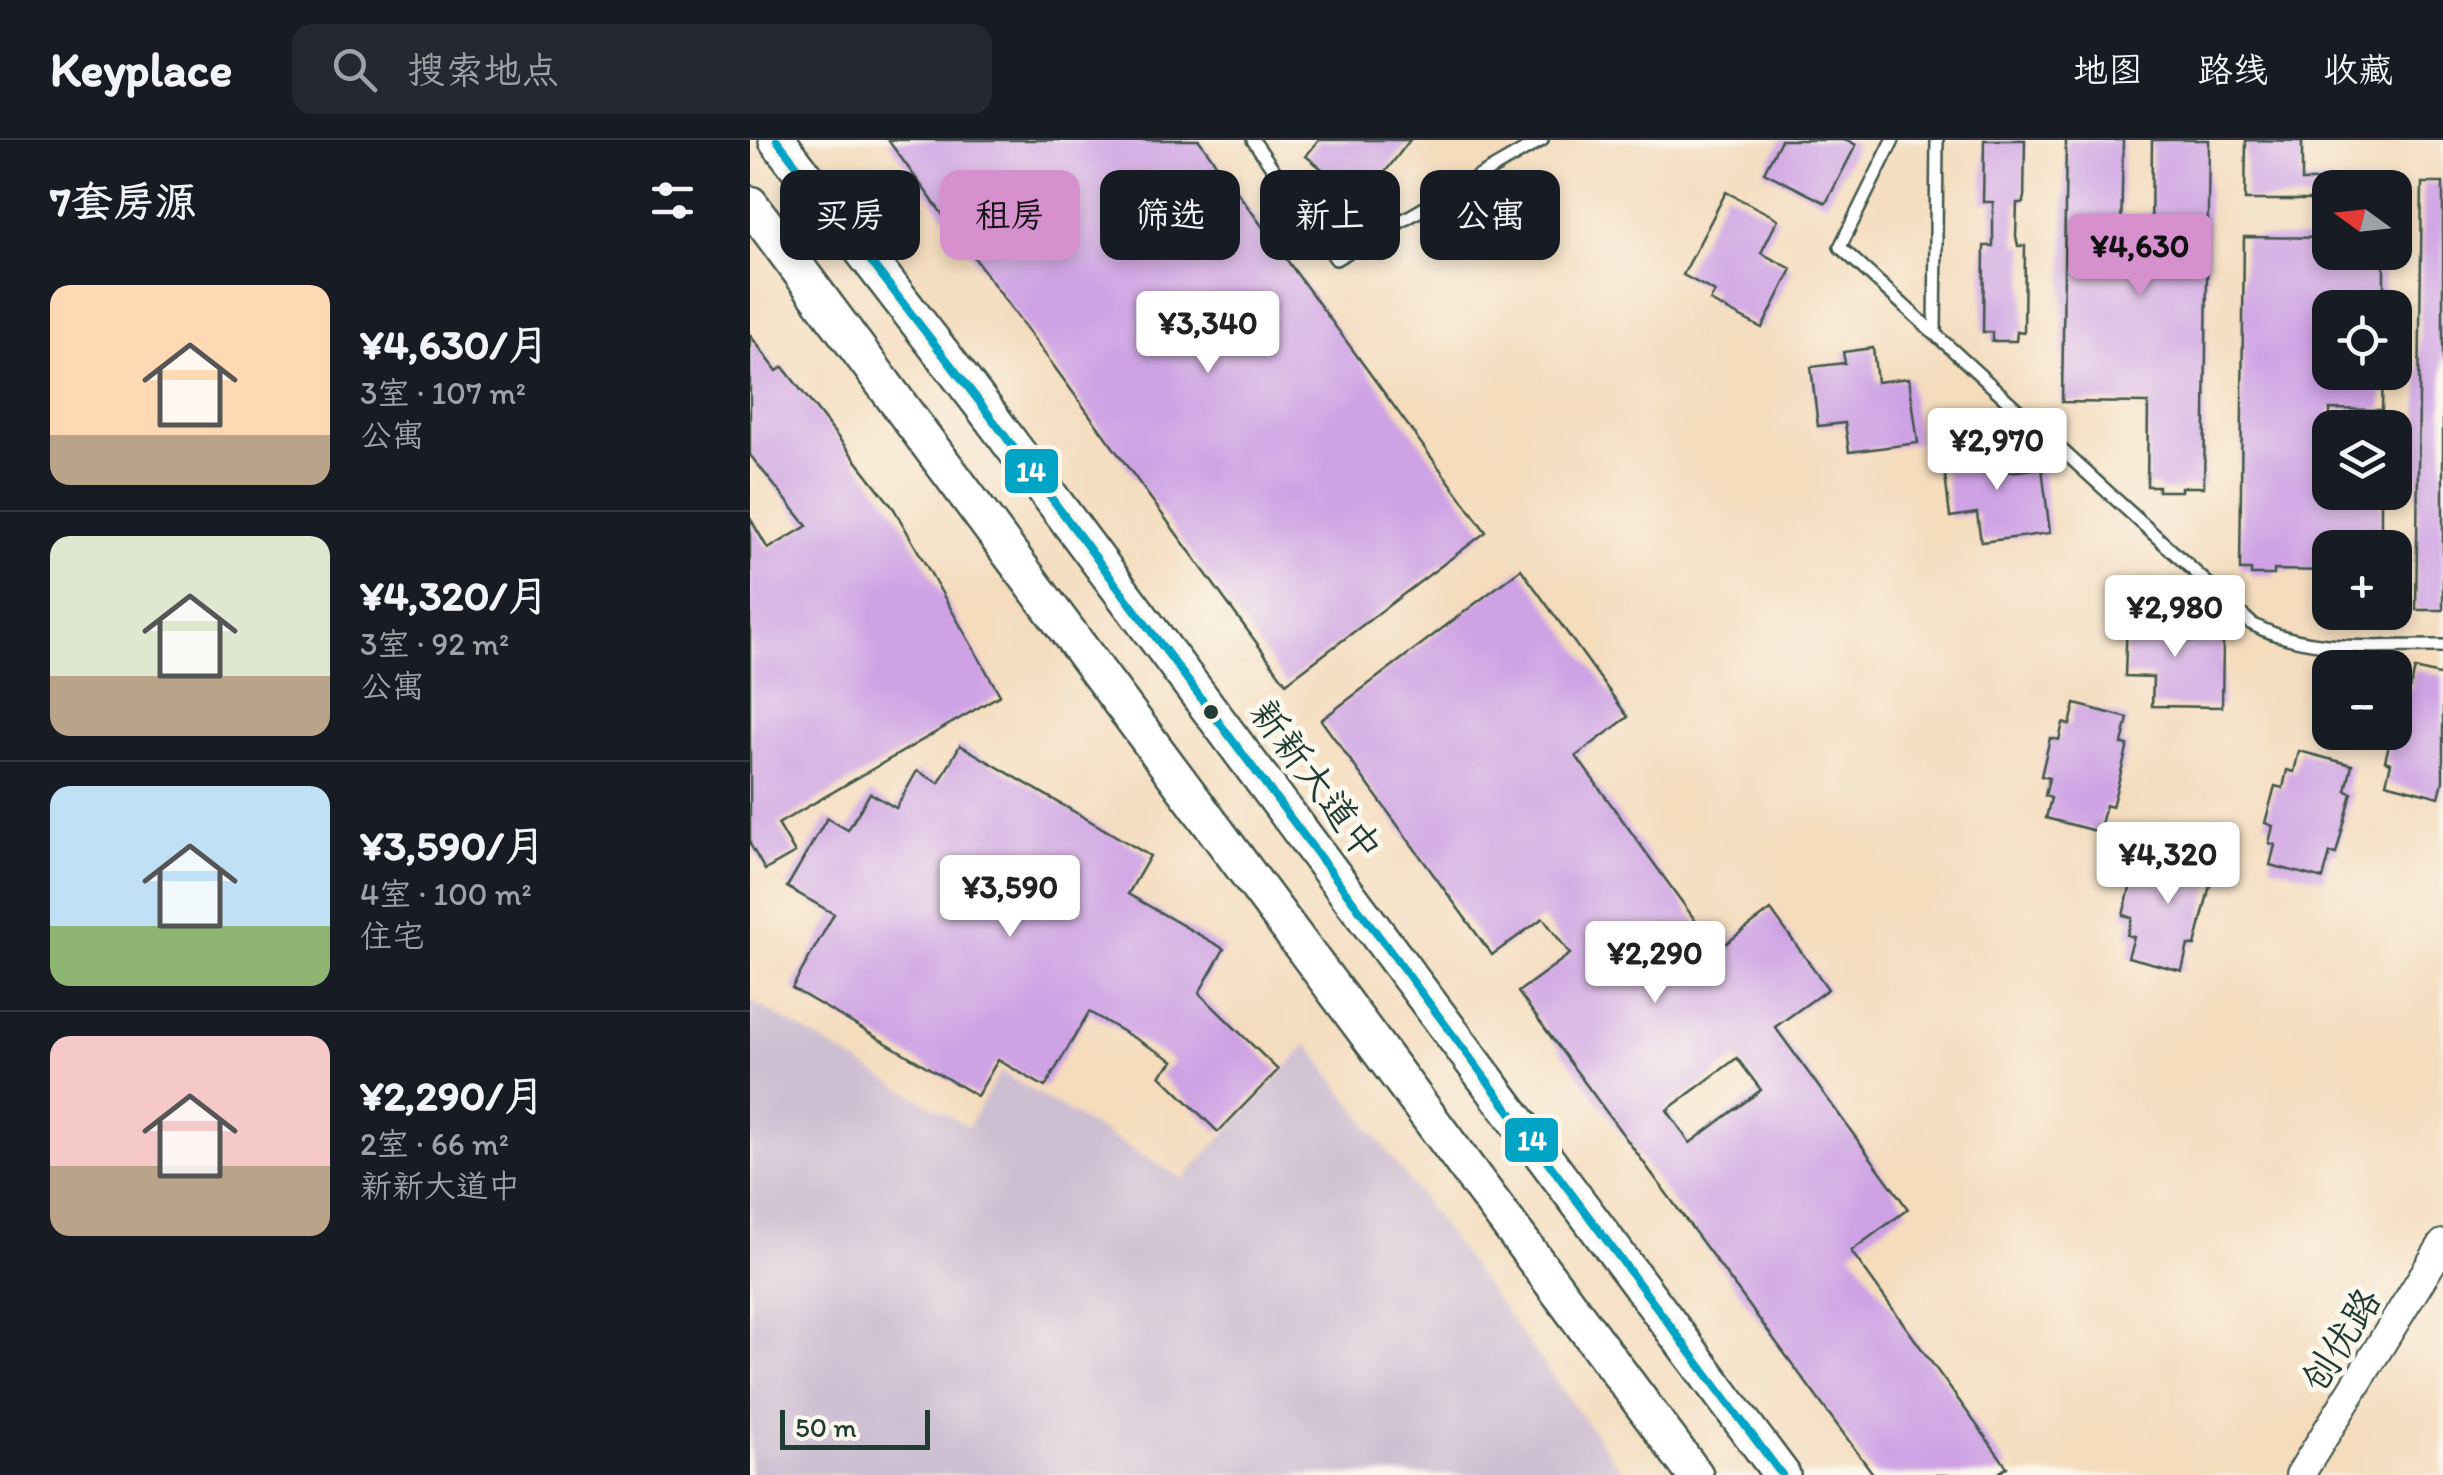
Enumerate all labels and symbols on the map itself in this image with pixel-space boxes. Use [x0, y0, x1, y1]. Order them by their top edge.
north arrow [2312, 170, 2412, 270]
pin: ¥4,630 [2059, 214, 2221, 299]
pin: ¥3,340 [1127, 291, 1289, 376]
pin: ¥2,970 [1916, 408, 2078, 493]
line badge: 14 [1003, 447, 1060, 495]
text: 14 [1016, 454, 1046, 488]
pin: ¥2,980 [2094, 575, 2256, 660]
street label: 新新大道中 [1240, 690, 1392, 870]
unlabelled marker [1201, 702, 1221, 722]
pin: ¥4,320 [2087, 822, 2249, 907]
pin: ¥3,590 [929, 855, 1091, 940]
pin: ¥2,290 [1574, 921, 1736, 1006]
line badge: 14 [1503, 1116, 1560, 1164]
text: 14 [1517, 1123, 1547, 1157]
street label: 创优路 [2291, 1279, 2391, 1401]
scale bar [780, 1405, 930, 1450]

